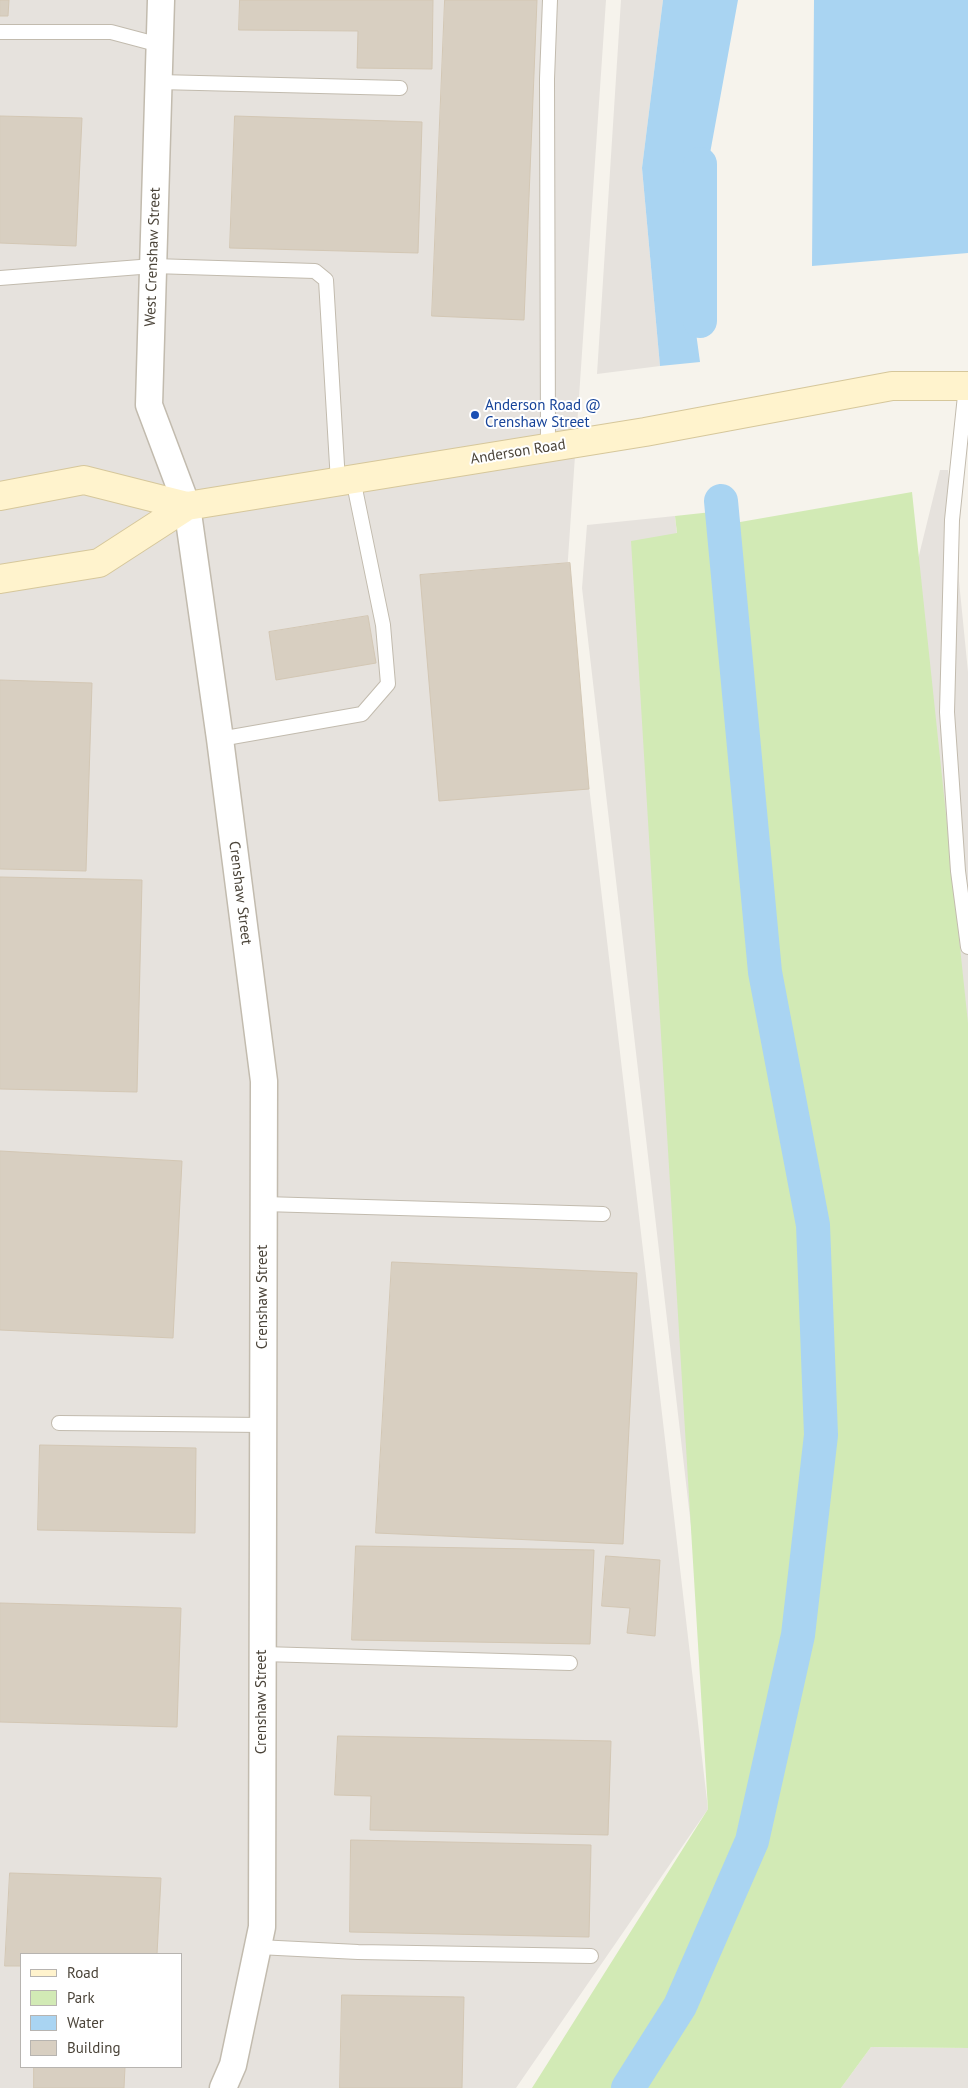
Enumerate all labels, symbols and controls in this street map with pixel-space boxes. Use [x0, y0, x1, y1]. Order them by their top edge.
street label: West Crenshaw Street [142, 187, 164, 327]
place label: Anderson Road @ Crenshaw Street [485, 397, 601, 432]
marker: Anderson Road @ Crenshaw Street [469, 409, 481, 421]
street label: Anderson Road [469, 436, 567, 468]
street label: Crenshaw Street [225, 840, 255, 946]
street label: Crenshaw Street [254, 1245, 272, 1349]
street label: Crenshaw Street [253, 1650, 271, 1754]
legend [20, 1953, 182, 2068]
text: Road [67, 1963, 99, 1982]
text: Park [67, 1988, 95, 2007]
text: Water [67, 2013, 104, 2032]
text: Building [67, 2038, 121, 2057]

